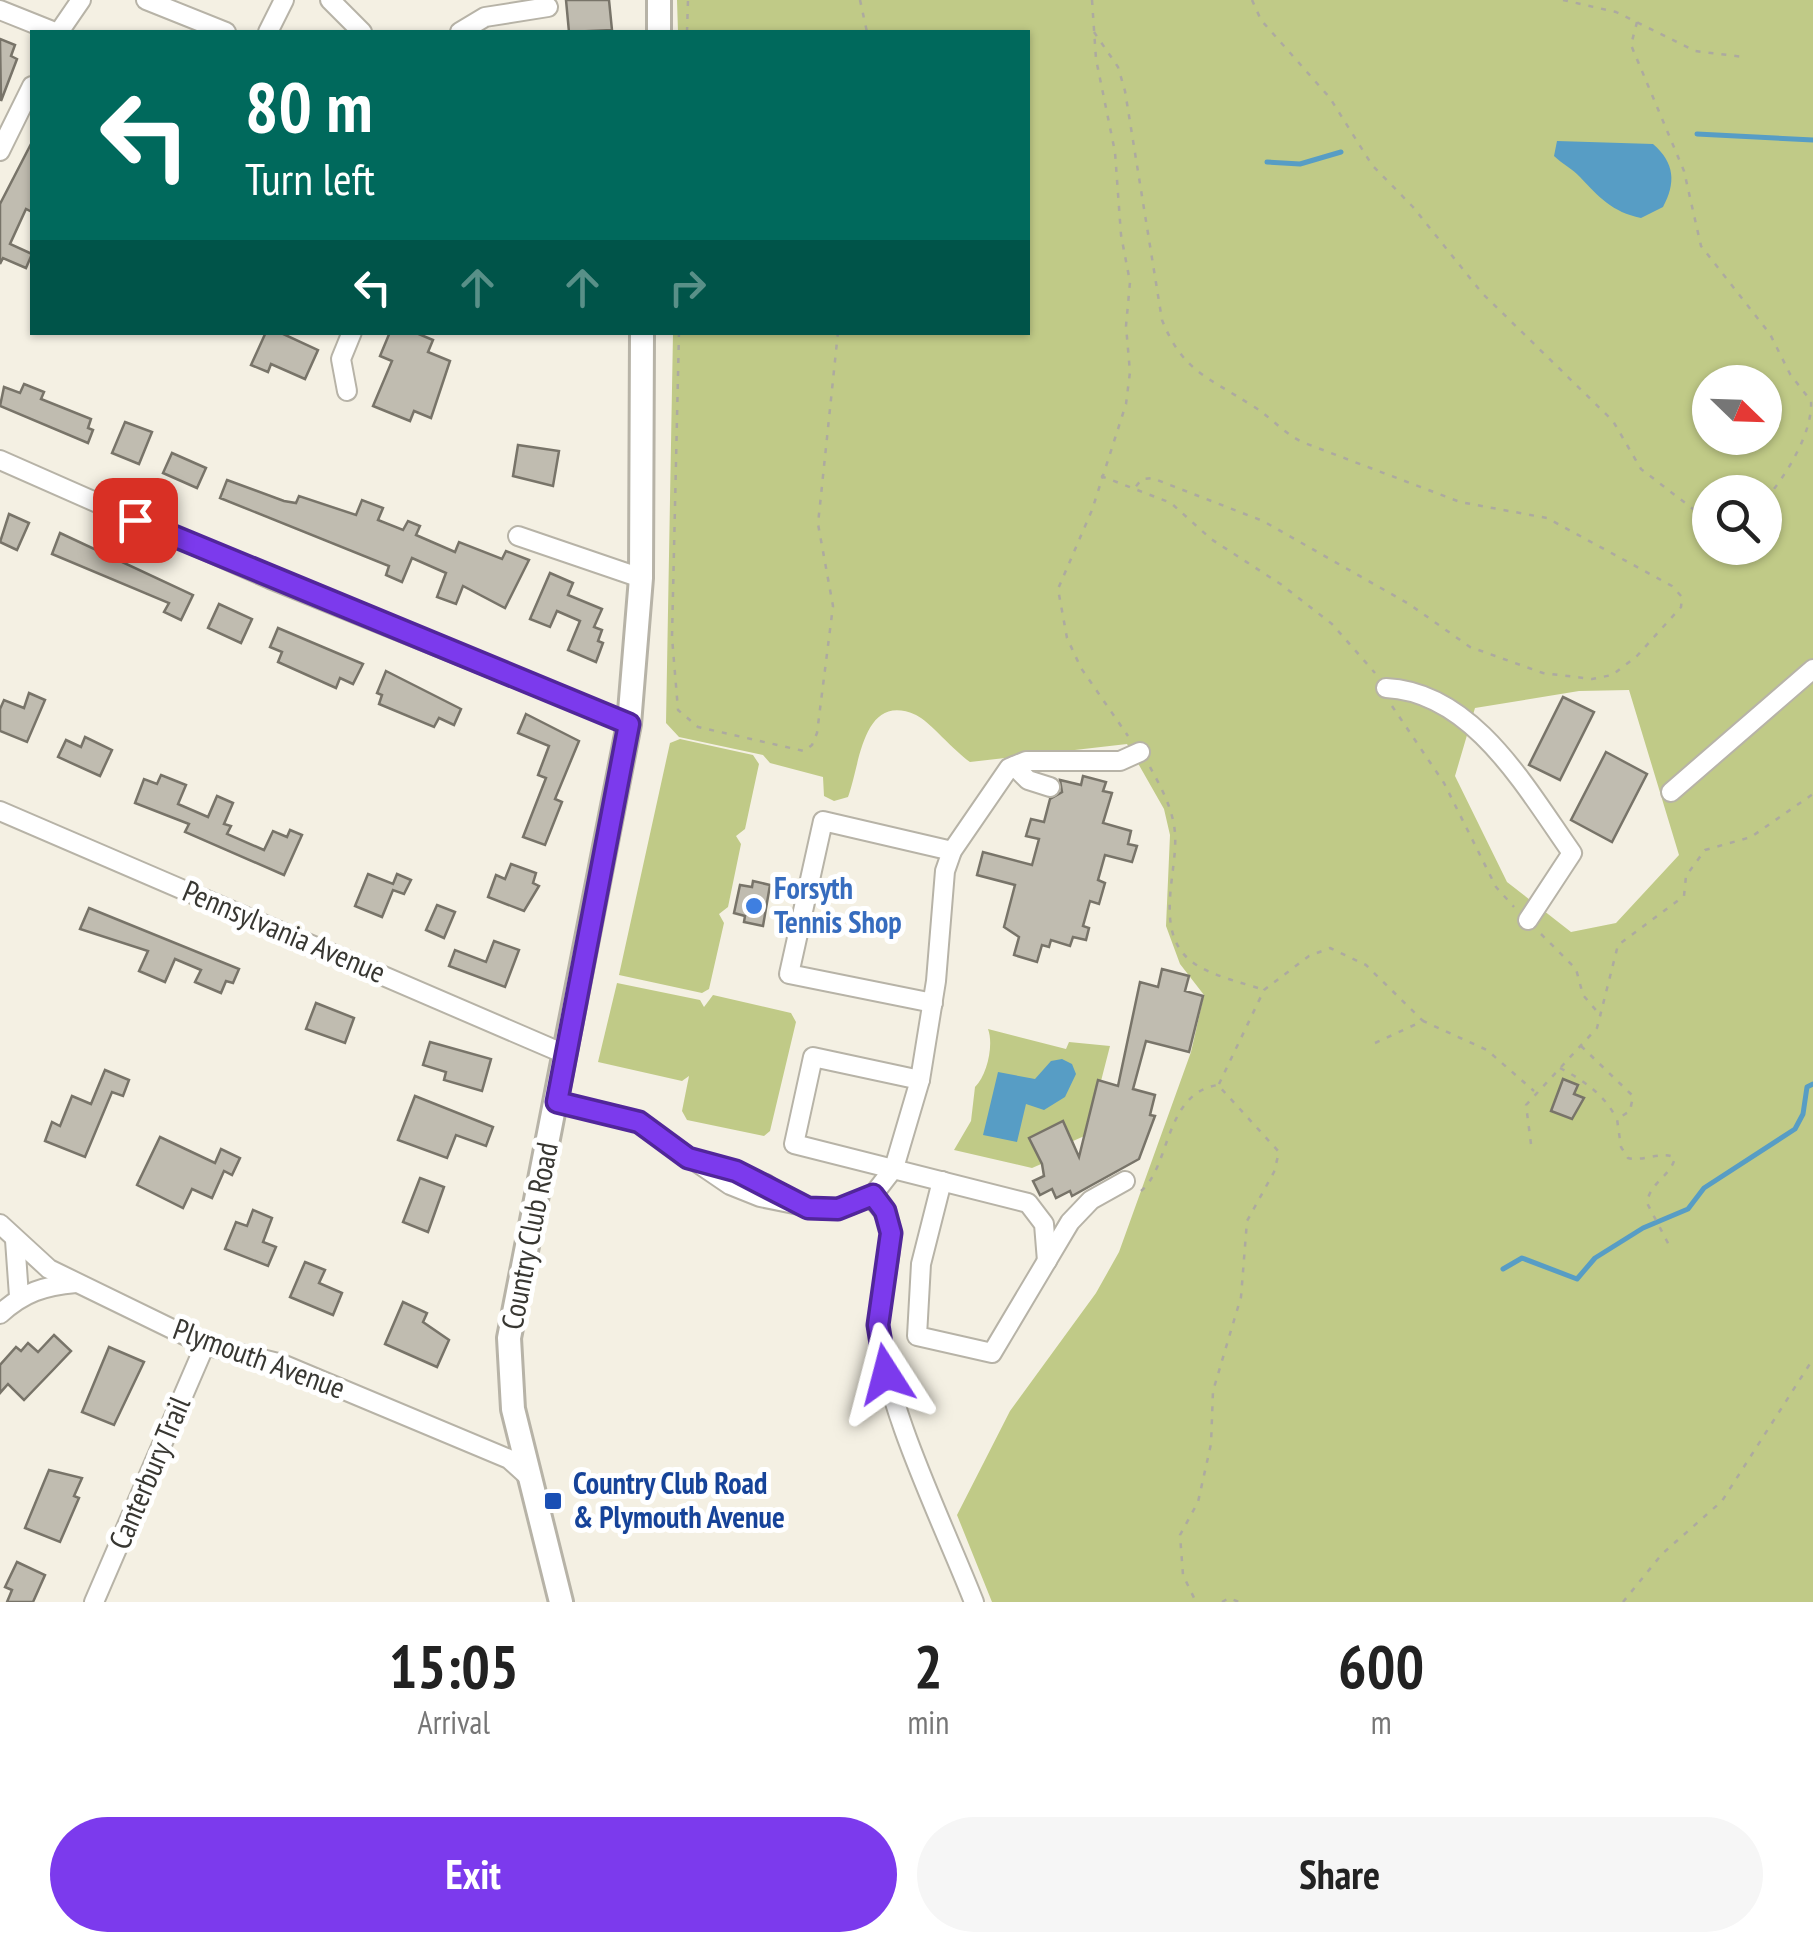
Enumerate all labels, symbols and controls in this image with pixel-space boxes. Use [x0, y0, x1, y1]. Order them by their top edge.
text: 80 m [245, 61, 373, 151]
icon: left [80, 70, 210, 200]
text: Turn left [245, 149, 375, 207]
icon: left [345, 260, 400, 315]
icon: ahead [450, 260, 505, 315]
icon: ahead [555, 260, 610, 315]
icon: right [660, 260, 715, 315]
north arrow [1692, 365, 1782, 455]
map controls [1692, 365, 1782, 565]
button: search [1692, 475, 1782, 565]
pin [93, 478, 178, 563]
icon: arrive [108, 493, 163, 548]
place label: Forsyth Tennis Shop [774, 868, 902, 941]
street label: Pennsylvania Avenue [177, 870, 392, 991]
marker: Forsyth Tennis Shop [743, 895, 765, 917]
street label: Country Club Road [491, 1139, 566, 1332]
street label: Plymouth Avenue [168, 1308, 351, 1407]
position arrow [834, 1322, 938, 1426]
street label: Canterbury Trail [99, 1390, 198, 1555]
place label: Country Club Road & Plymouth Avenue [573, 1463, 785, 1536]
marker: Country Club Road & Plymouth Avenue [542, 1490, 564, 1512]
text: 15:05 [389, 1627, 519, 1705]
text: 2 [914, 1627, 943, 1705]
text: 600 [1338, 1627, 1424, 1705]
text: Arrival [418, 1701, 490, 1743]
text: min [907, 1701, 949, 1743]
text: m [1371, 1701, 1392, 1743]
button: Exit [50, 1817, 897, 1932]
button: Share [917, 1817, 1763, 1932]

